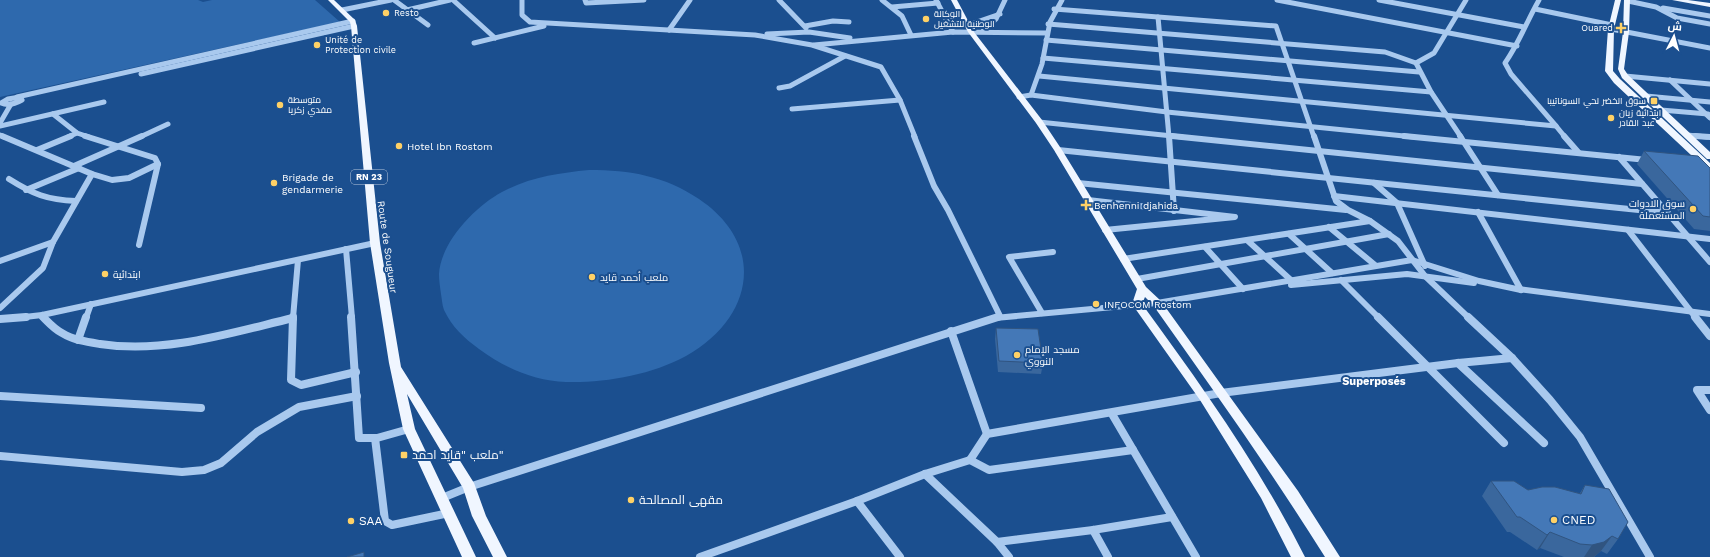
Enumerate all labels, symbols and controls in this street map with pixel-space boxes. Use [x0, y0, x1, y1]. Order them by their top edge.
marker: Resto [381, 8, 391, 18]
place label: Resto [394, 8, 419, 18]
place label: الوكالة الوطنية للتشغيل [934, 9, 995, 29]
marker: الوكالة الوطنية للتشغيل [921, 14, 931, 24]
north arrow [1654, 16, 1694, 56]
text: ش [1667, 19, 1683, 34]
place label: Ouared [1581, 23, 1613, 33]
marker: Ouared [1616, 23, 1626, 33]
place label: Unité de Protection civile [325, 35, 396, 55]
marker: Unité de Protection civile [312, 40, 322, 50]
place label: متوسطة مفدي زكريا [288, 95, 332, 117]
place label: سوق الخضر لحي السوناتيبا [1547, 96, 1646, 108]
marker: سوق الخضر لحي السوناتيبا [1649, 96, 1659, 106]
marker: متوسطة مفدي زكريا [275, 100, 285, 110]
place label: ابتدائية زيان عبد القادر [1618, 108, 1661, 128]
marker: ابتدائية زيان عبد القادر [1606, 113, 1616, 123]
marker: Hotel Ibn Rostom [394, 141, 404, 151]
place label: Hotel Ibn Rostom [407, 141, 493, 152]
road number: RN 23 [351, 170, 387, 184]
place label: Brigade de gendarmerie [282, 172, 343, 195]
marker: Brigade de gendarmerie [269, 178, 279, 188]
place label: سوق الادوات المستعملة [1629, 198, 1685, 221]
street label: Route de Sougueur [376, 200, 399, 294]
marker: Benhenni djahida [1081, 200, 1091, 210]
place label: Benhenni djahida [1094, 200, 1179, 211]
marker: سوق الادوات المستعملة [1688, 204, 1698, 214]
marker: ابتدائية [100, 269, 110, 279]
place label: ابتدائية [113, 269, 141, 280]
place label: ملعب أحمد قايد [600, 271, 668, 283]
marker: ملعب أحمد قايد [587, 272, 597, 282]
marker: INFOCOM Rostom [1091, 299, 1101, 309]
place label: INFOCOM Rostom [1104, 299, 1192, 310]
place label: مسجد الإمام النووي [1025, 344, 1080, 369]
marker: مسجد الإمام النووي [1012, 350, 1022, 360]
district label: Superposés [1342, 375, 1406, 388]
place label: ملعب "قايد احمد" [412, 448, 504, 462]
marker: ملعب "قايد احمد" [399, 450, 409, 460]
place label: مقهى المصالحة [639, 493, 723, 507]
marker: مقهى المصالحة [626, 495, 636, 505]
place label: CNED [1562, 513, 1595, 527]
place label: SAA [359, 514, 383, 528]
marker: CNED [1549, 515, 1559, 525]
marker: SAA [346, 516, 356, 526]

